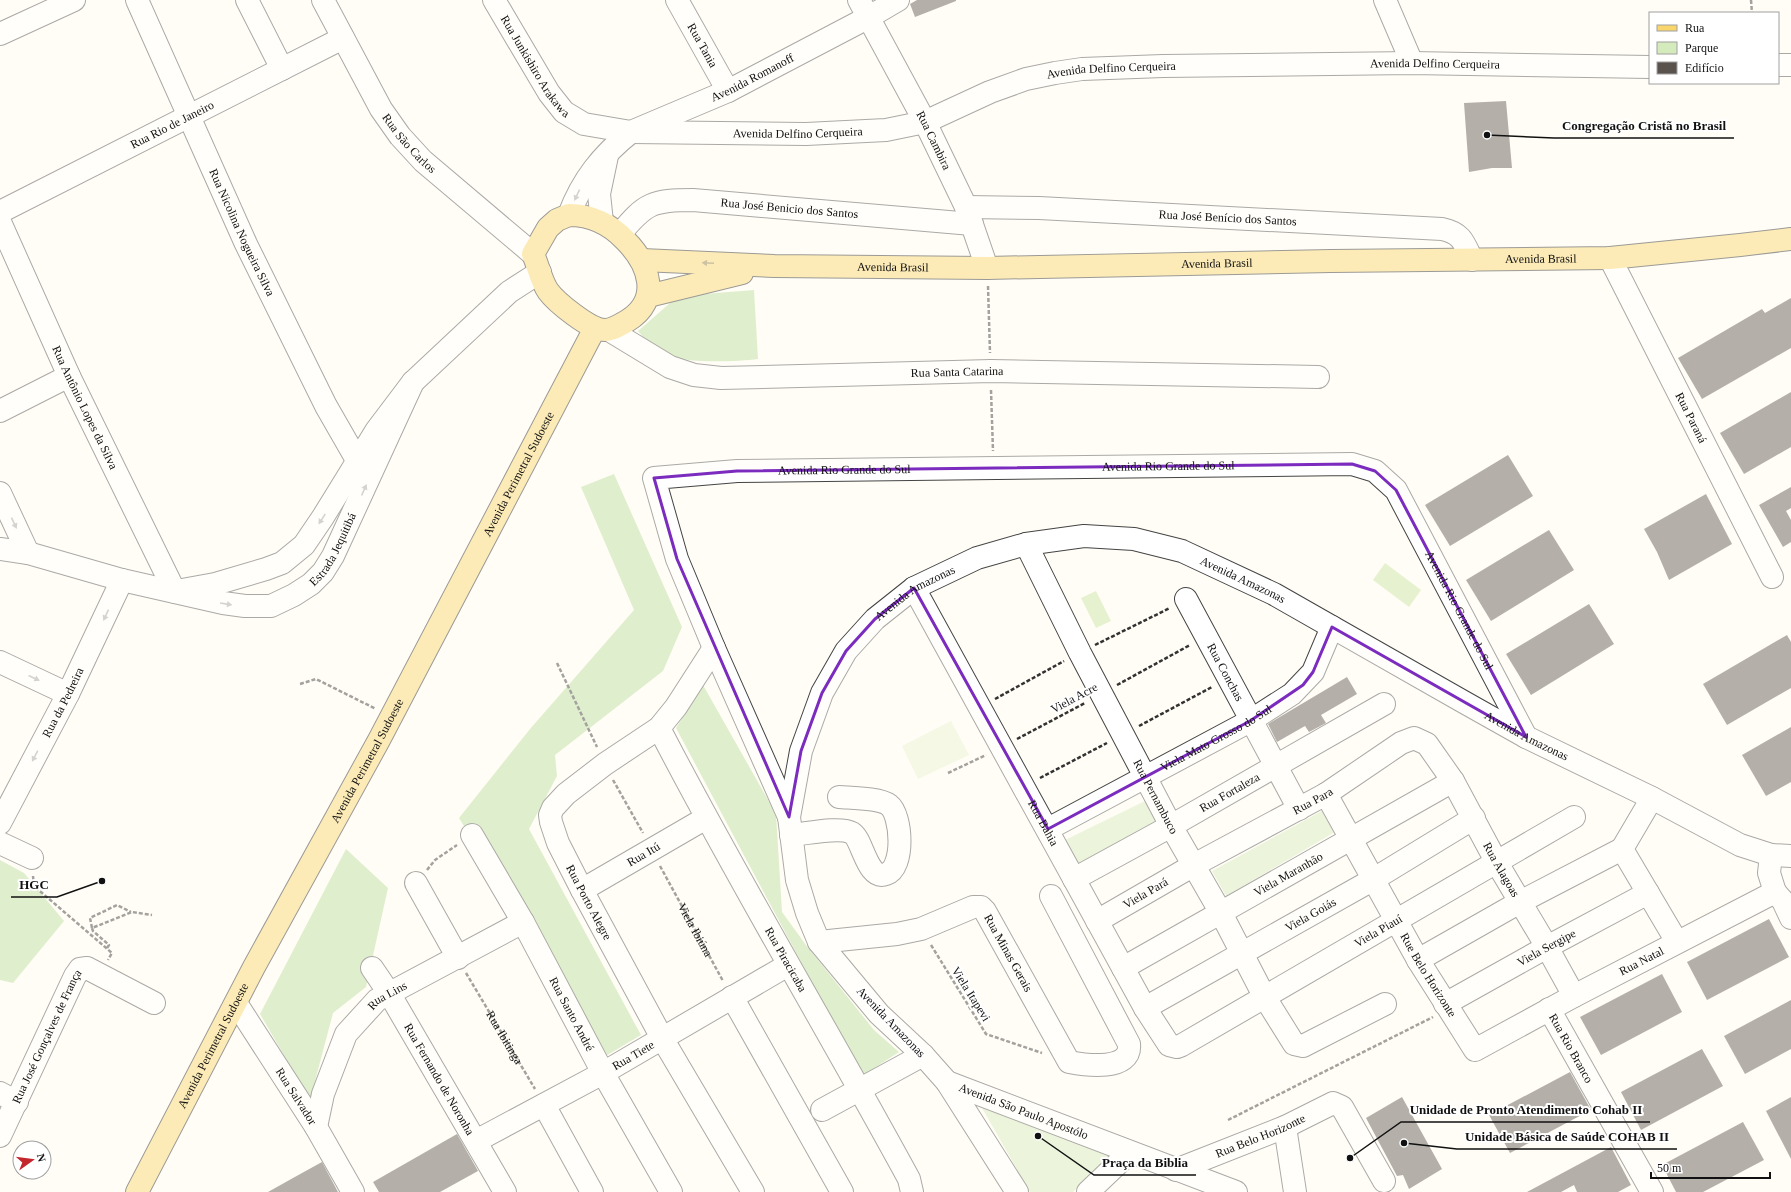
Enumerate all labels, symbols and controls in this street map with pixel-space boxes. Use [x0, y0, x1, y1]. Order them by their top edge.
legend [1649, 12, 1779, 84]
street label: Rua Junkishiro Arakawa [498, 13, 572, 121]
street label: Rua Tania [684, 21, 721, 71]
text: Rua [1685, 21, 1705, 35]
text: Parque [1685, 41, 1718, 55]
street label: Avenida Romanoff [709, 51, 796, 104]
street label: Avenida Delfino Cerqueira [1370, 56, 1501, 71]
street label: Avenida Delfino Cerqueira [1045, 59, 1177, 82]
text: Edifício [1685, 61, 1724, 75]
street label: Rua Rio de Janeiro [128, 98, 216, 152]
street label: Rua Cambira [913, 109, 954, 173]
street label: Rua São Carlos [379, 111, 439, 176]
callout: Congregação Cristã no Brasil [1554, 113, 1734, 138]
text: Congregação Cristã no Brasil [1562, 118, 1726, 133]
street label: Avenida Delfino Cerqueira [733, 124, 864, 141]
street label: Rua Nicolina Nogueira Silva [206, 166, 278, 299]
one-way arrow [574, 189, 580, 200]
street label: Rua José Benicio dos Santos [720, 195, 859, 221]
street label: Rua José Benício dos Santos [1158, 207, 1297, 228]
street label: Avenida Brasil [1505, 251, 1577, 266]
street label: Avenida Brasil [1181, 256, 1253, 271]
one-way arrow [701, 260, 714, 266]
street label: Avenida Brasil [857, 260, 929, 274]
street label: Rua Antônio Lopes da Silva [49, 344, 121, 472]
street label: Rua Santa Catarina [911, 364, 1004, 380]
street label: Rua Paraná [1672, 390, 1710, 446]
street label: Avenida Perimetral Sudoeste [480, 409, 557, 539]
street label: Avenida Rio Grande do Sul [1102, 458, 1235, 474]
street label: Avenida Rio Grande do Sul [778, 462, 911, 478]
one-way arrow [361, 484, 367, 495]
street label: Estrada Jequitibá [306, 510, 359, 589]
one-way arrow [318, 514, 326, 524]
one-way arrow [11, 517, 17, 528]
street label: Avenida Rio Grande do Sul [1422, 548, 1497, 673]
street label: Avenida Amazonas [1198, 553, 1288, 606]
street label: Avenida Amazonas [872, 562, 957, 624]
one-way arrow [220, 601, 232, 607]
one-way arrow [103, 609, 109, 621]
street label: Rua Conchas [1204, 641, 1247, 704]
street label: Rua da Pedreira [39, 665, 87, 740]
one-way arrow [28, 675, 40, 681]
street label: Viela Acre [1048, 680, 1100, 716]
street label: Avenida Perimetral Sudoeste [328, 696, 406, 825]
street label: Viela Mato Grosso do Sul [1158, 702, 1275, 775]
street label: Avenida Amazonas [1482, 708, 1571, 764]
one-way arrow [32, 751, 38, 762]
street label: Rua Pernambuco [1130, 757, 1181, 836]
street label: Rua Fortaleza [1197, 769, 1263, 815]
street label: Rua Para [1290, 784, 1336, 818]
street label: Rua Bahia [1025, 797, 1062, 849]
street label: Rua Itú [624, 839, 662, 869]
street label: Rua Alagoas [1480, 840, 1523, 900]
street label: Viela Maranhão [1251, 849, 1325, 899]
street label: Rua Porto Alegre [563, 862, 615, 942]
callout: HGC [11, 872, 57, 897]
street label: Viela Pará [1121, 874, 1171, 911]
text: HGC [19, 877, 49, 892]
street label: Viela Goiás [1283, 895, 1339, 935]
street label: Viela Ibiúna [675, 901, 716, 960]
street label: Viela Piauí [1352, 911, 1405, 950]
street label: Rua Minas Gerais [981, 912, 1036, 994]
street label: Rua Piracicaba [762, 925, 810, 995]
street label: Viela Sergipe [1515, 926, 1578, 969]
street label: Rue Belo Horizonte [1397, 931, 1459, 1020]
street label: Rua Natal [1617, 943, 1667, 978]
street label: Viela Itapevi [949, 964, 994, 1024]
street label: Rua José Gonçalves de França [9, 966, 85, 1106]
street label: Rua Santo André [546, 975, 597, 1054]
street label: Rua Lins [365, 978, 410, 1013]
street label: Avenida Perimetral Sudoeste [175, 981, 251, 1111]
street label: Avenida Amazonas [854, 984, 928, 1060]
street label: Rua Ibitinga [483, 1008, 526, 1067]
street label: Rua Rio Branco [1546, 1011, 1596, 1085]
street label: Rua Fernando de Noronha [401, 1021, 478, 1138]
street label: Rua Tiete [610, 1038, 657, 1073]
street label: Rua Salvador [273, 1065, 320, 1127]
street label: Avenida São Paulo Apostólo [957, 1080, 1090, 1142]
callout: Unidade de Pronto Atendimento Cohab II [1401, 1097, 1650, 1122]
text: Unidade de Pronto Atendimento Cohab II [1410, 1102, 1642, 1117]
street label: Rua Belo Horizonte [1213, 1111, 1308, 1161]
callout: Unidade Básica de Saúde COHAB II [1457, 1124, 1677, 1149]
text: Unidade Básica de Saúde COHAB II [1465, 1129, 1669, 1144]
north arrow [12, 1140, 52, 1180]
callout: Praça da Biblia [1094, 1150, 1196, 1175]
text: N [35, 1152, 48, 1163]
scale bar [1651, 1154, 1770, 1180]
text: Praça da Biblia [1102, 1155, 1188, 1170]
text: 50 m [1657, 1161, 1682, 1175]

